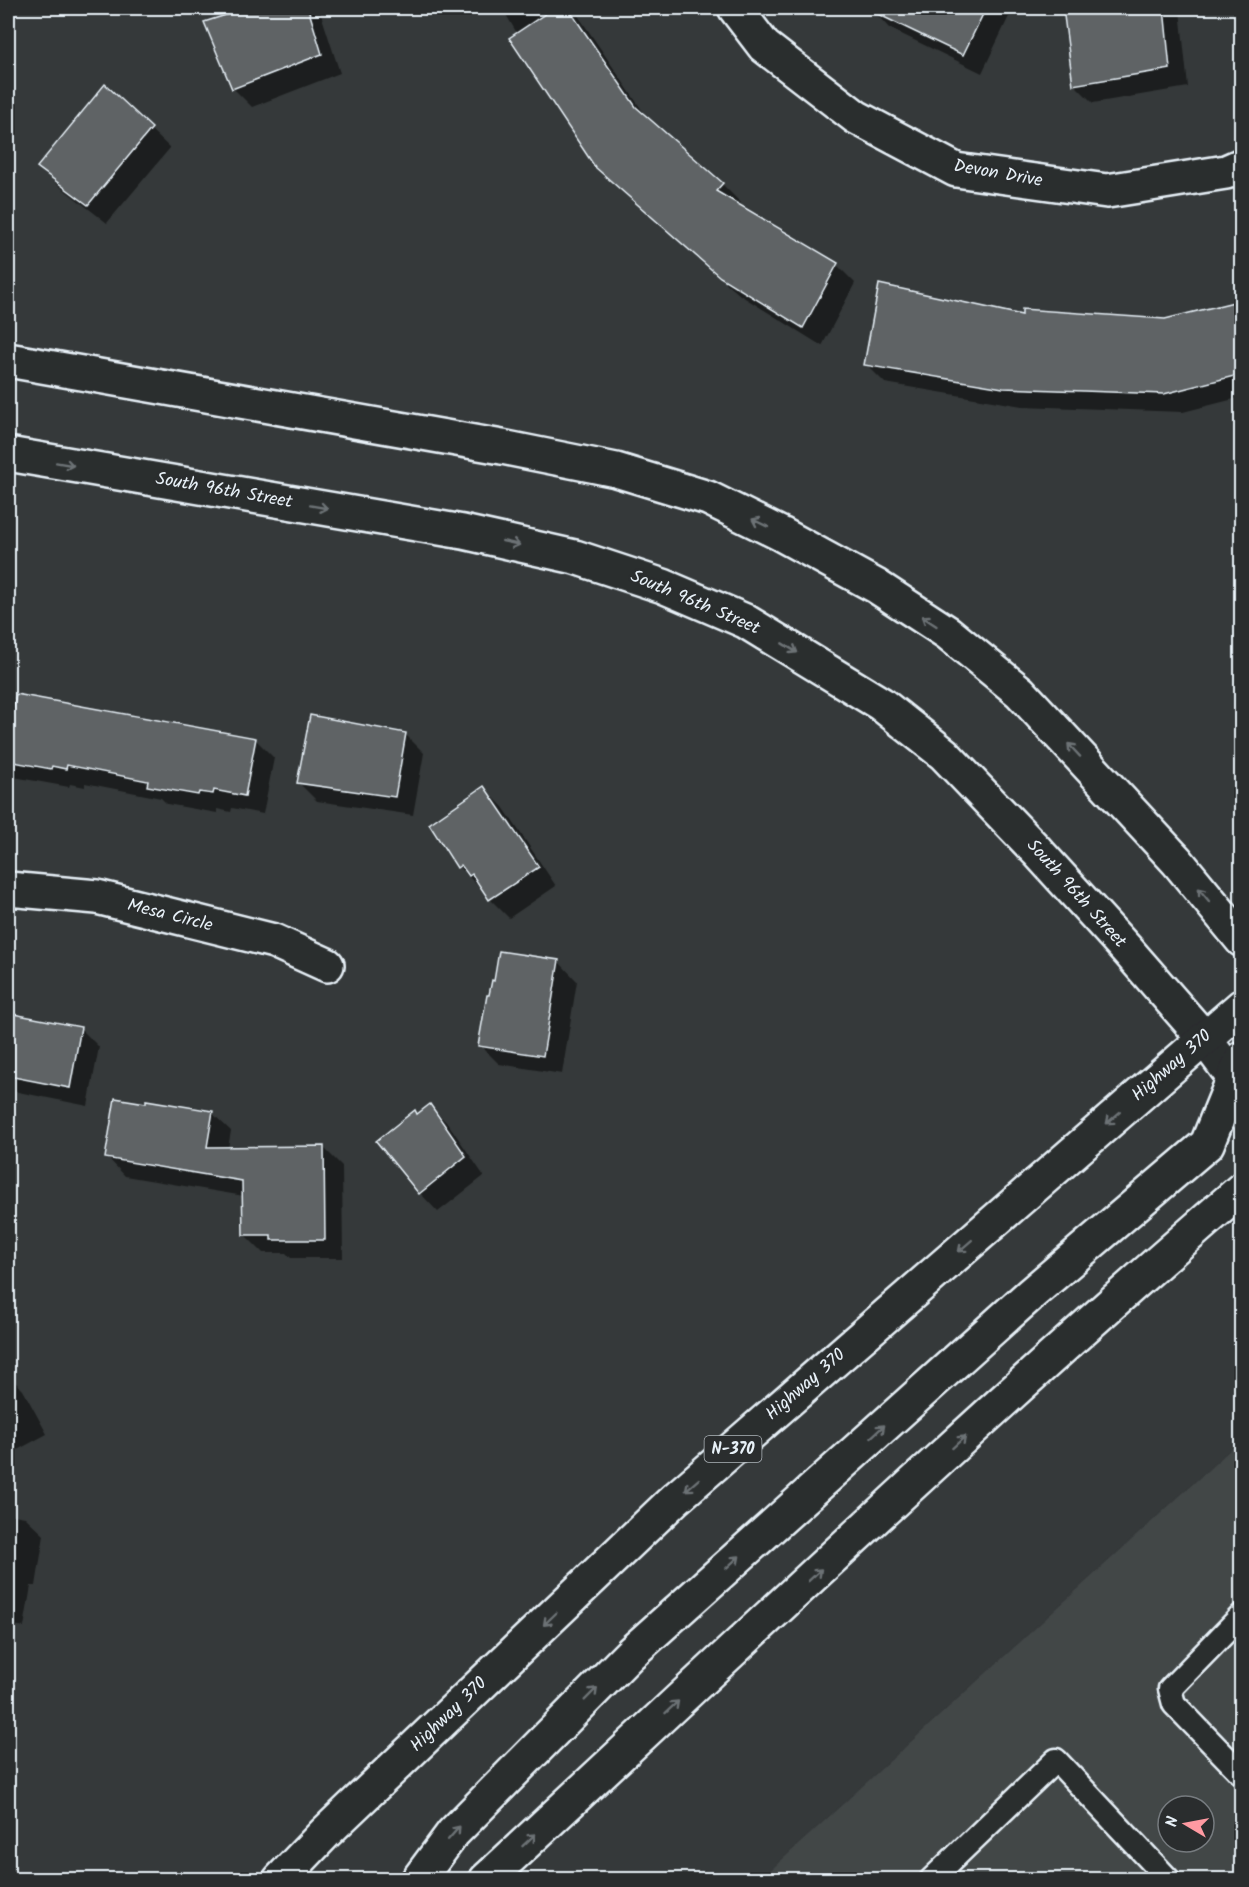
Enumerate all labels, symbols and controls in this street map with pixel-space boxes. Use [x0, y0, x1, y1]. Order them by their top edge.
street label: Devon Drive [951, 152, 1045, 196]
one-way arrow [55, 458, 75, 469]
street label: South 96th Street [153, 465, 296, 517]
one-way arrow [309, 502, 329, 513]
one-way arrow [751, 517, 769, 529]
one-way arrow [501, 537, 520, 549]
street label: South 96th Street [626, 563, 765, 644]
one-way arrow [921, 614, 938, 626]
one-way arrow [781, 643, 798, 655]
one-way arrow [1067, 743, 1081, 758]
street label: South 96th Street [1019, 833, 1134, 956]
one-way arrow [1198, 887, 1211, 903]
street label: Mesa Circle [124, 891, 216, 941]
street label: Highway 370 [1125, 1023, 1219, 1109]
one-way arrow [1105, 1111, 1120, 1125]
one-way arrow [958, 1239, 973, 1253]
street label: Highway 370 [759, 1342, 853, 1428]
one-way arrow [870, 1424, 885, 1438]
one-way arrow [951, 1435, 966, 1449]
road number: N-370 [704, 1436, 762, 1462]
one-way arrow [685, 1478, 700, 1492]
one-way arrow [726, 1555, 741, 1569]
one-way arrow [808, 1567, 823, 1582]
one-way arrow [543, 1611, 558, 1625]
street label: Highway 370 [404, 1670, 494, 1760]
one-way arrow [583, 1687, 598, 1702]
one-way arrow [665, 1700, 680, 1714]
north arrow [1156, 1794, 1216, 1854]
text: N [1160, 1815, 1186, 1829]
one-way arrow [447, 1825, 460, 1841]
one-way arrow [522, 1833, 537, 1847]

